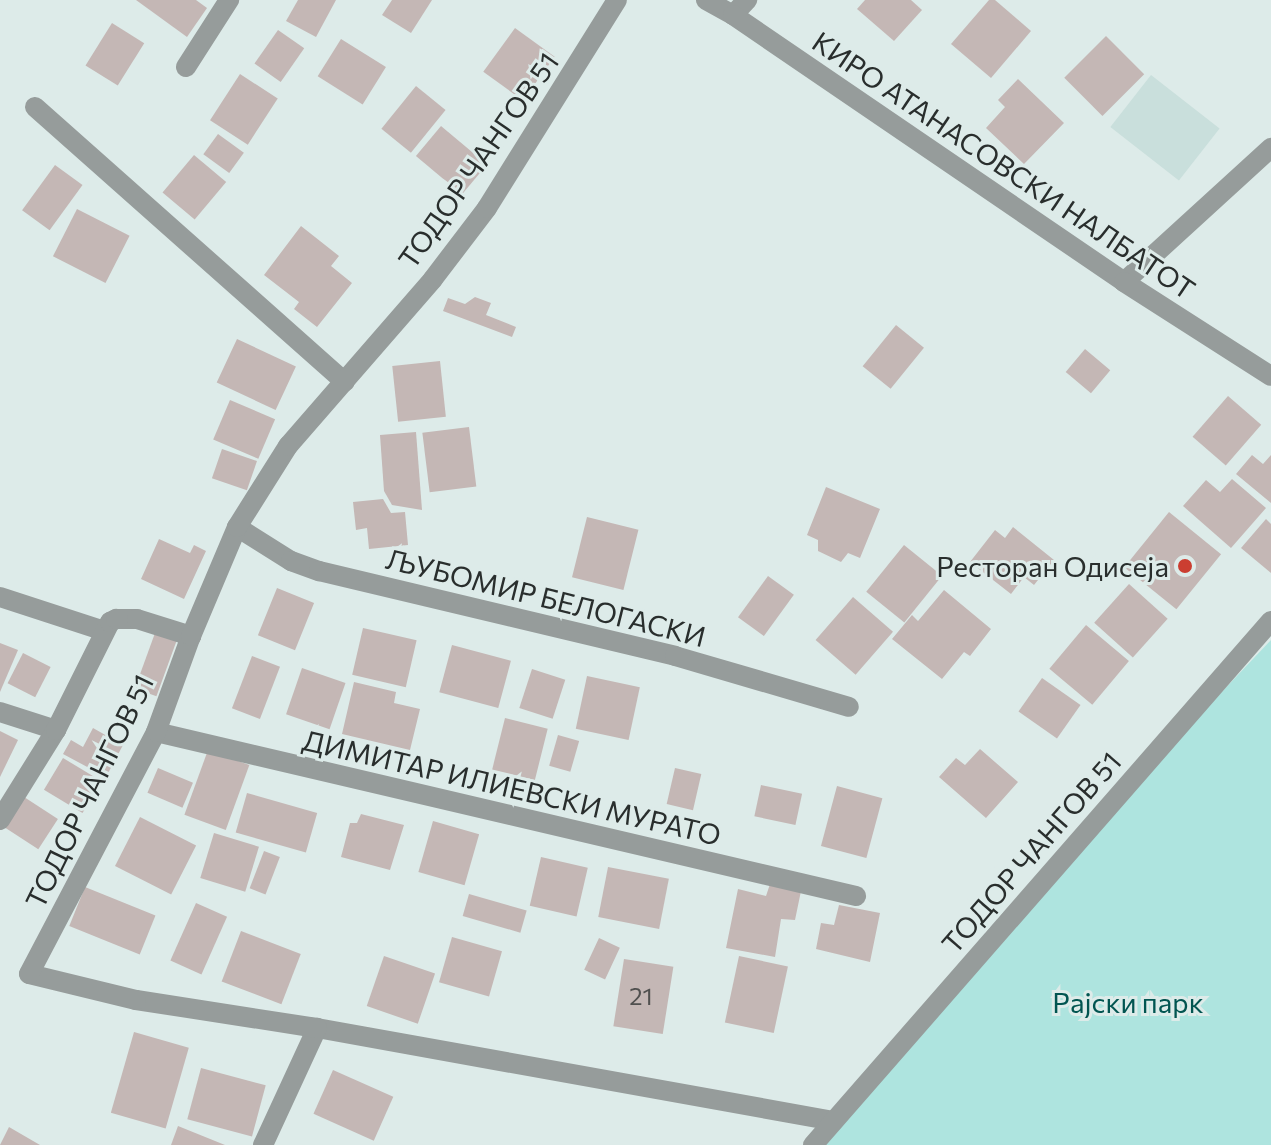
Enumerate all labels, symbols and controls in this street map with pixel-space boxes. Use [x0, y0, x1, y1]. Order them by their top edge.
street label: КИРО АТАНАСОВСКИ НАЛБАТОТ [806, 24, 1202, 306]
street label: ТОДОР ЧАНГОВ 51 [391, 46, 565, 274]
street label: ЉУБОМИР БЕЛОГАСКИ [383, 541, 709, 653]
place label: Ресторан Одисеја [936, 549, 1169, 583]
marker: Ресторан Одисеја [1176, 557, 1194, 575]
street label: ТОДОР ЧАНГОВ 51 [18, 669, 160, 913]
street label: ДИМИТАР ИЛИЕВСКИ МУРАТО [300, 722, 724, 852]
street label: ТОДОР ЧАНГОВ 51 [934, 744, 1128, 960]
house number: 21 [629, 982, 653, 1010]
park label: Рајски парк [1052, 985, 1204, 1019]

